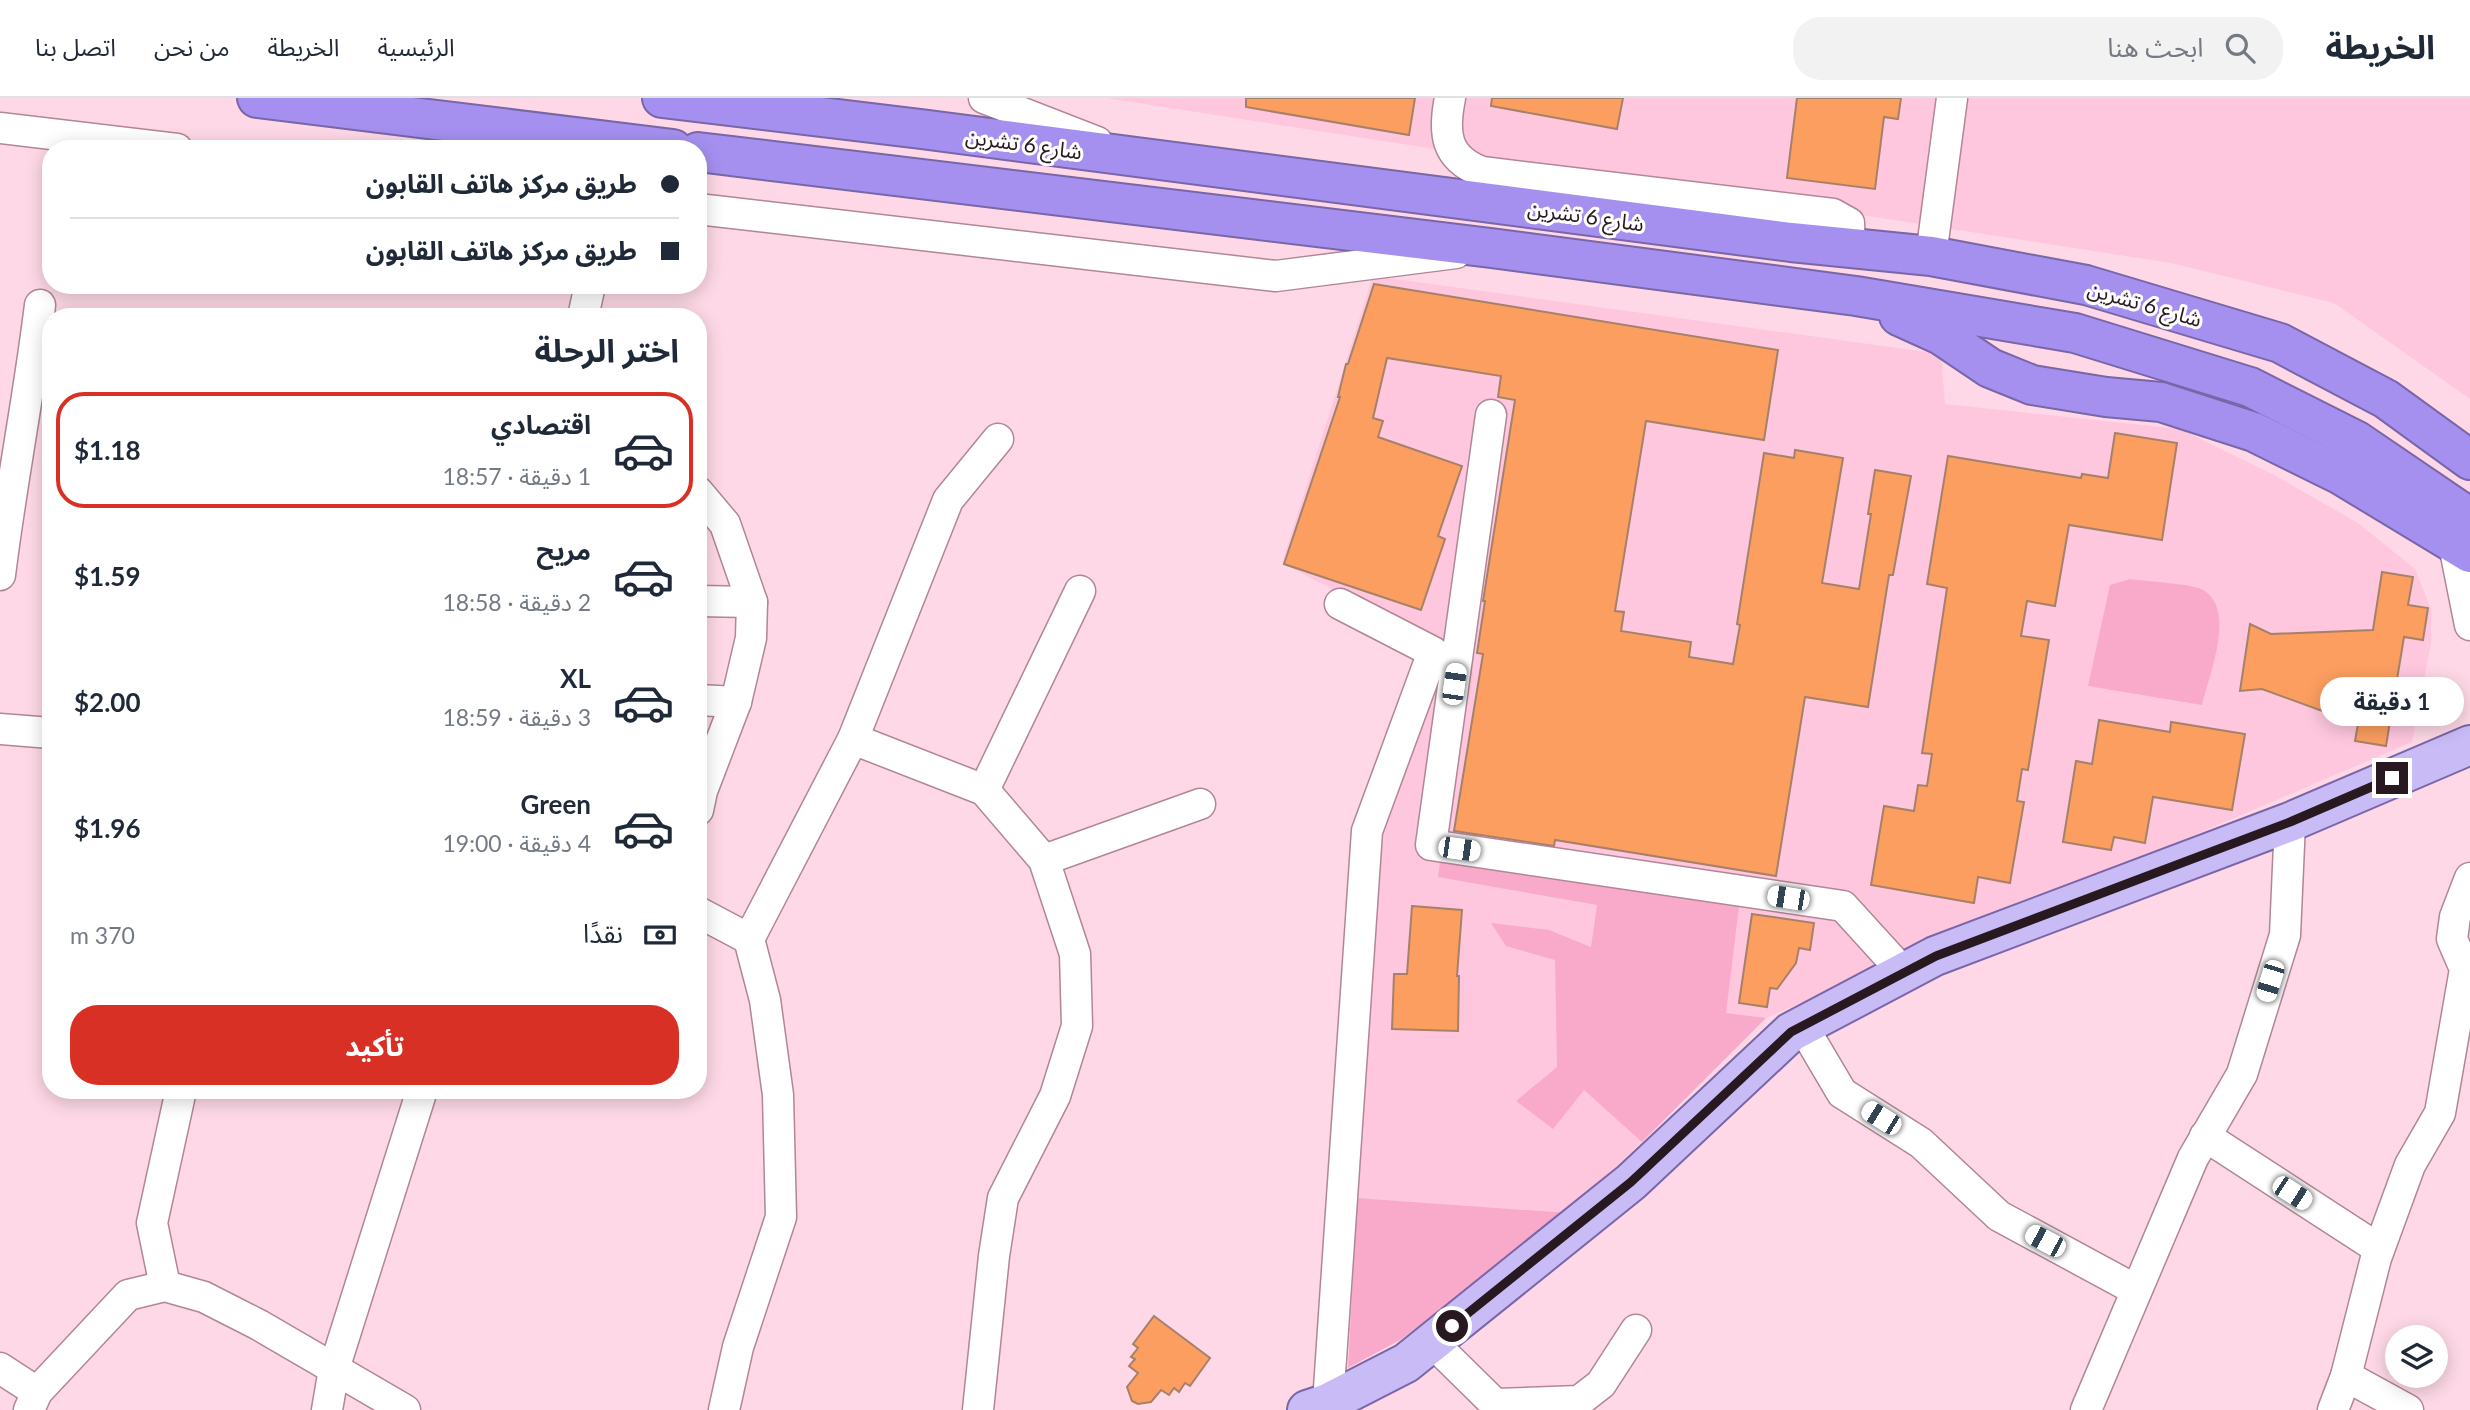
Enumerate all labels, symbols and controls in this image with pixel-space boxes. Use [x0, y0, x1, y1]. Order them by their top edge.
search box [1793, 17, 2283, 80]
text: الخريطة [2325, 26, 2435, 66]
icon: search [2221, 29, 2259, 67]
text: ابحث هنا [2107, 31, 2203, 63]
text: اتصل بنا [35, 32, 116, 61]
text: من نحن [154, 32, 230, 61]
text: الخريطة [268, 32, 339, 61]
text: الرئيسية [377, 32, 455, 61]
street label: شارع 6 تشرين [964, 122, 1084, 168]
text: طريق مركز هاتف القابون [366, 167, 637, 199]
street label: شارع 6 تشرين [1526, 194, 1646, 240]
text: طريق مركز هاتف القابون [366, 234, 637, 266]
street label: شارع 6 تشرين [2084, 275, 2205, 335]
text: اختر الرحلة [535, 330, 679, 369]
text: اقتصادي [491, 408, 591, 440]
icon: car [612, 419, 675, 482]
text: $1.18 [74, 434, 141, 466]
text: 1 دقيقة · 18:57 [443, 462, 591, 490]
text: مريح [536, 534, 591, 566]
icon: car [612, 545, 675, 608]
text: $1.59 [74, 560, 141, 592]
text: 2 دقيقة · 18:58 [443, 588, 591, 616]
text: XL [560, 662, 591, 694]
car [1441, 662, 1468, 706]
icon: car [612, 671, 675, 734]
callout: 1 دقيقة [2320, 676, 2464, 726]
text: $2.00 [74, 686, 141, 718]
text: 1 دقيقة [2354, 687, 2430, 715]
text: 3 دقيقة · 18:59 [443, 703, 591, 731]
route end [2376, 762, 2408, 794]
text: Green [521, 788, 591, 820]
icon: car [612, 797, 675, 860]
text: $1.96 [74, 812, 141, 844]
text: 4 دقيقة · 19:00 [443, 829, 591, 857]
car [1437, 836, 1482, 862]
car [1766, 884, 1811, 912]
icon: cash [641, 916, 679, 954]
text: نقدًا [583, 917, 623, 949]
text: 370 m [70, 921, 135, 949]
car [2254, 958, 2287, 1004]
button: تأكيد [70, 1005, 679, 1085]
car [1858, 1098, 1905, 1138]
car [2269, 1173, 2316, 1213]
car [2022, 1222, 2069, 1260]
route start [1436, 1310, 1468, 1342]
map controls [2385, 1325, 2448, 1388]
button: layers [2385, 1325, 2448, 1388]

